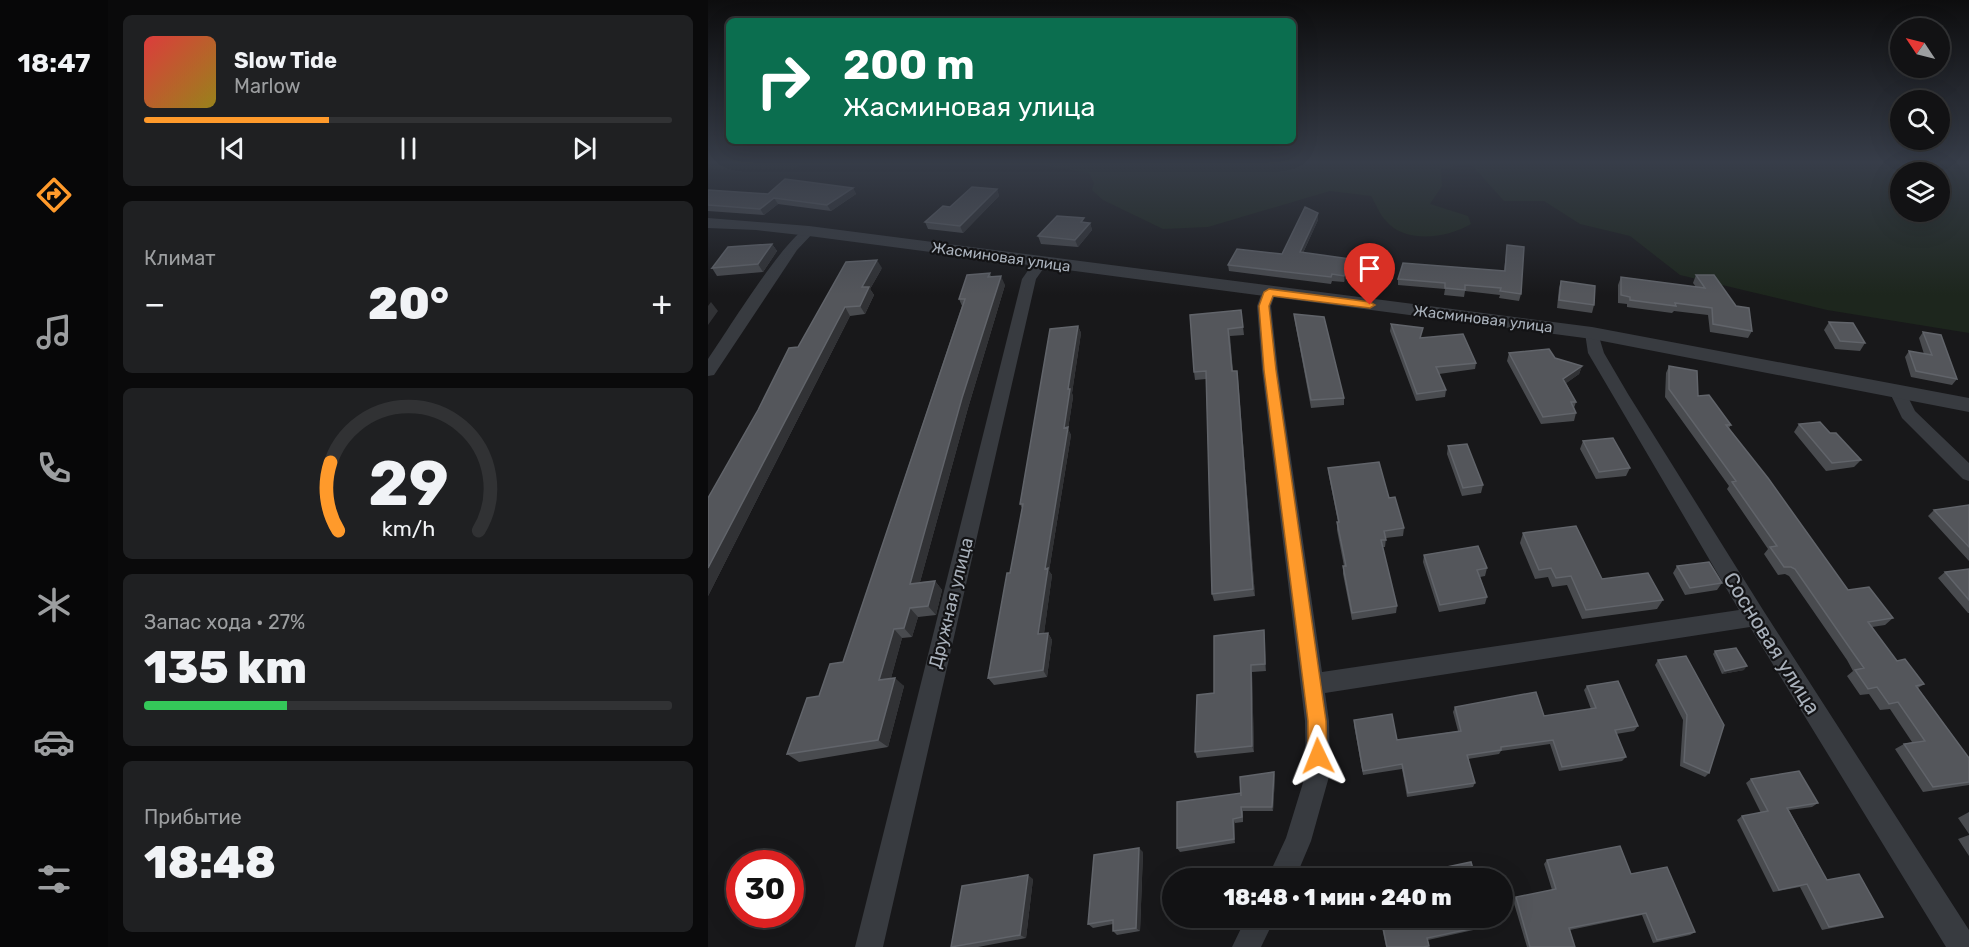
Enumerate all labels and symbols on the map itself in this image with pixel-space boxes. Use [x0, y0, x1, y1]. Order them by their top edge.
north arrow [1890, 18, 1950, 78]
street label: Жасминовая улица [930, 238, 1072, 276]
pin [1344, 243, 1395, 305]
street label: Жасминовая улица [1412, 302, 1554, 336]
street label: Дружная улица [924, 535, 978, 671]
street label: Сосновая улица [1718, 567, 1826, 719]
position arrow [1286, 724, 1350, 788]
speed limit sign: 30 [726, 850, 804, 928]

